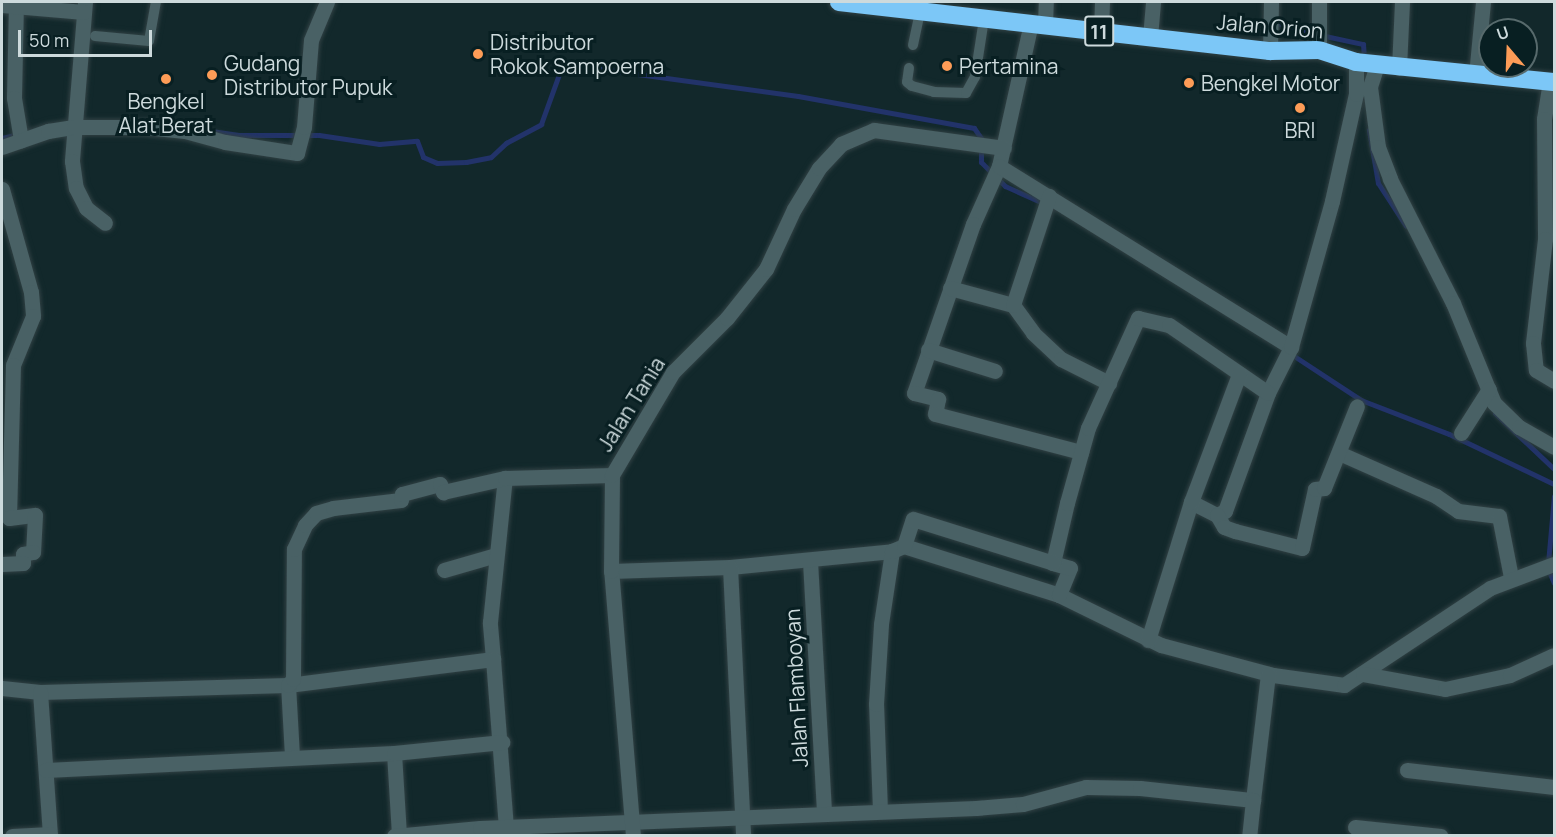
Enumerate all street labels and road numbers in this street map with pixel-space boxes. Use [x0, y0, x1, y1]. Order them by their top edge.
street label: Jalan Orion [1216, 9, 1324, 43]
road number: 11 [1084, 14, 1114, 48]
street label: Jalan Tania [592, 352, 670, 456]
street label: Jalan Flamboyan [779, 608, 813, 768]

